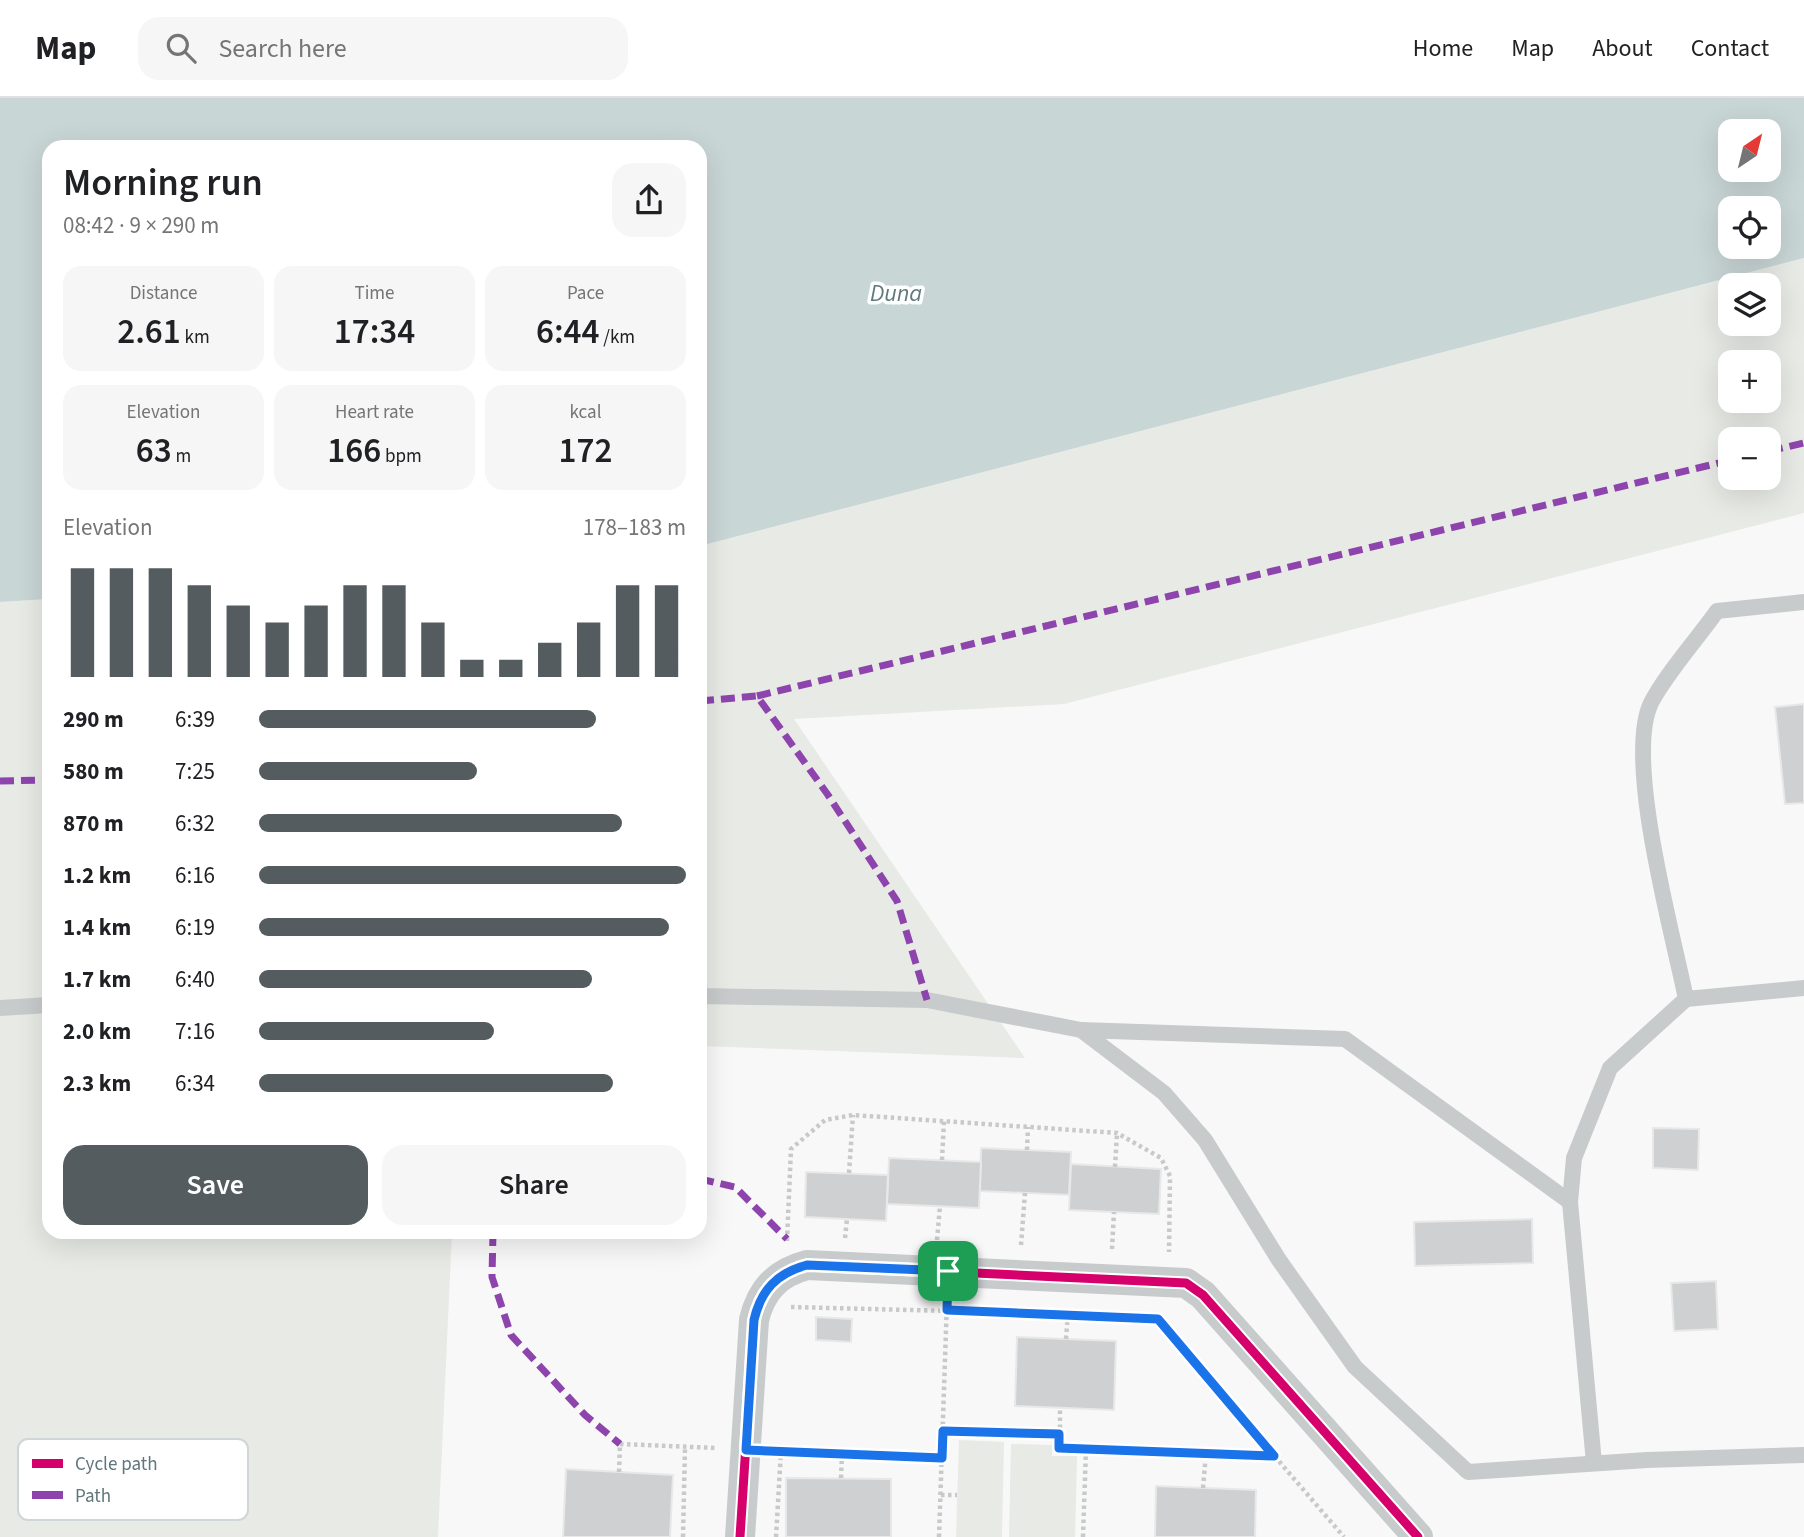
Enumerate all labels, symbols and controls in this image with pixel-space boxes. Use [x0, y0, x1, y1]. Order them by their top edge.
search box [138, 17, 628, 80]
text: Map [35, 25, 96, 72]
icon: search [162, 29, 200, 67]
text: Search here [218, 30, 347, 67]
text: Home [1413, 31, 1473, 66]
text: Map [1511, 31, 1554, 66]
text: About [1592, 31, 1653, 66]
text: Contact [1691, 31, 1769, 66]
north arrow [1718, 119, 1782, 182]
map controls [1718, 119, 1781, 490]
text: Morning run [63, 156, 263, 210]
button: share [612, 163, 686, 237]
button: locate [1718, 196, 1781, 259]
text: 08:42 · 9 × 290 m [63, 209, 219, 242]
button: layers [1718, 273, 1781, 336]
water label: Duna [870, 276, 922, 311]
text: Distance [130, 280, 197, 307]
text: Time [354, 280, 395, 307]
text: Pace [567, 280, 604, 307]
text: 2.61 [117, 307, 181, 357]
text: 17:34 [334, 307, 415, 357]
text: 6:44 [536, 307, 599, 357]
text: km [181, 324, 210, 351]
text: /km [599, 324, 635, 351]
button: + [1718, 350, 1781, 413]
text: Elevation [127, 399, 200, 426]
text: Heart rate [335, 399, 414, 426]
text: kcal [570, 399, 601, 426]
text: 63 [136, 426, 172, 476]
text: 166 [327, 426, 381, 476]
text: 172 [559, 426, 612, 476]
button: − [1718, 427, 1781, 490]
text: m [172, 443, 191, 470]
text: bpm [381, 443, 422, 470]
text: Elevation [63, 511, 153, 544]
text: 178–183 m [583, 511, 686, 544]
text: 290 m [63, 703, 124, 736]
text: 6:39 [175, 703, 215, 736]
text: 580 m [63, 755, 124, 788]
text: 7:25 [175, 755, 215, 788]
text: 870 m [63, 807, 124, 840]
text: 6:32 [175, 807, 215, 840]
text: 1.2 km [63, 859, 131, 892]
text: 6:16 [175, 859, 215, 892]
text: 1.4 km [63, 911, 131, 944]
text: 6:19 [175, 911, 215, 944]
text: 1.7 km [63, 963, 131, 996]
text: 6:40 [175, 963, 215, 996]
text: 2.0 km [63, 1015, 131, 1048]
text: 7:16 [175, 1015, 215, 1048]
text: 2.3 km [63, 1067, 131, 1100]
text: 6:34 [175, 1067, 215, 1100]
button: Save [63, 1145, 368, 1225]
button: Share [382, 1145, 686, 1225]
pin [918, 1241, 978, 1301]
icon: arrive [929, 1252, 967, 1290]
legend [18, 1439, 248, 1520]
text: Cycle path [75, 1451, 157, 1478]
text: Path [75, 1483, 111, 1510]

